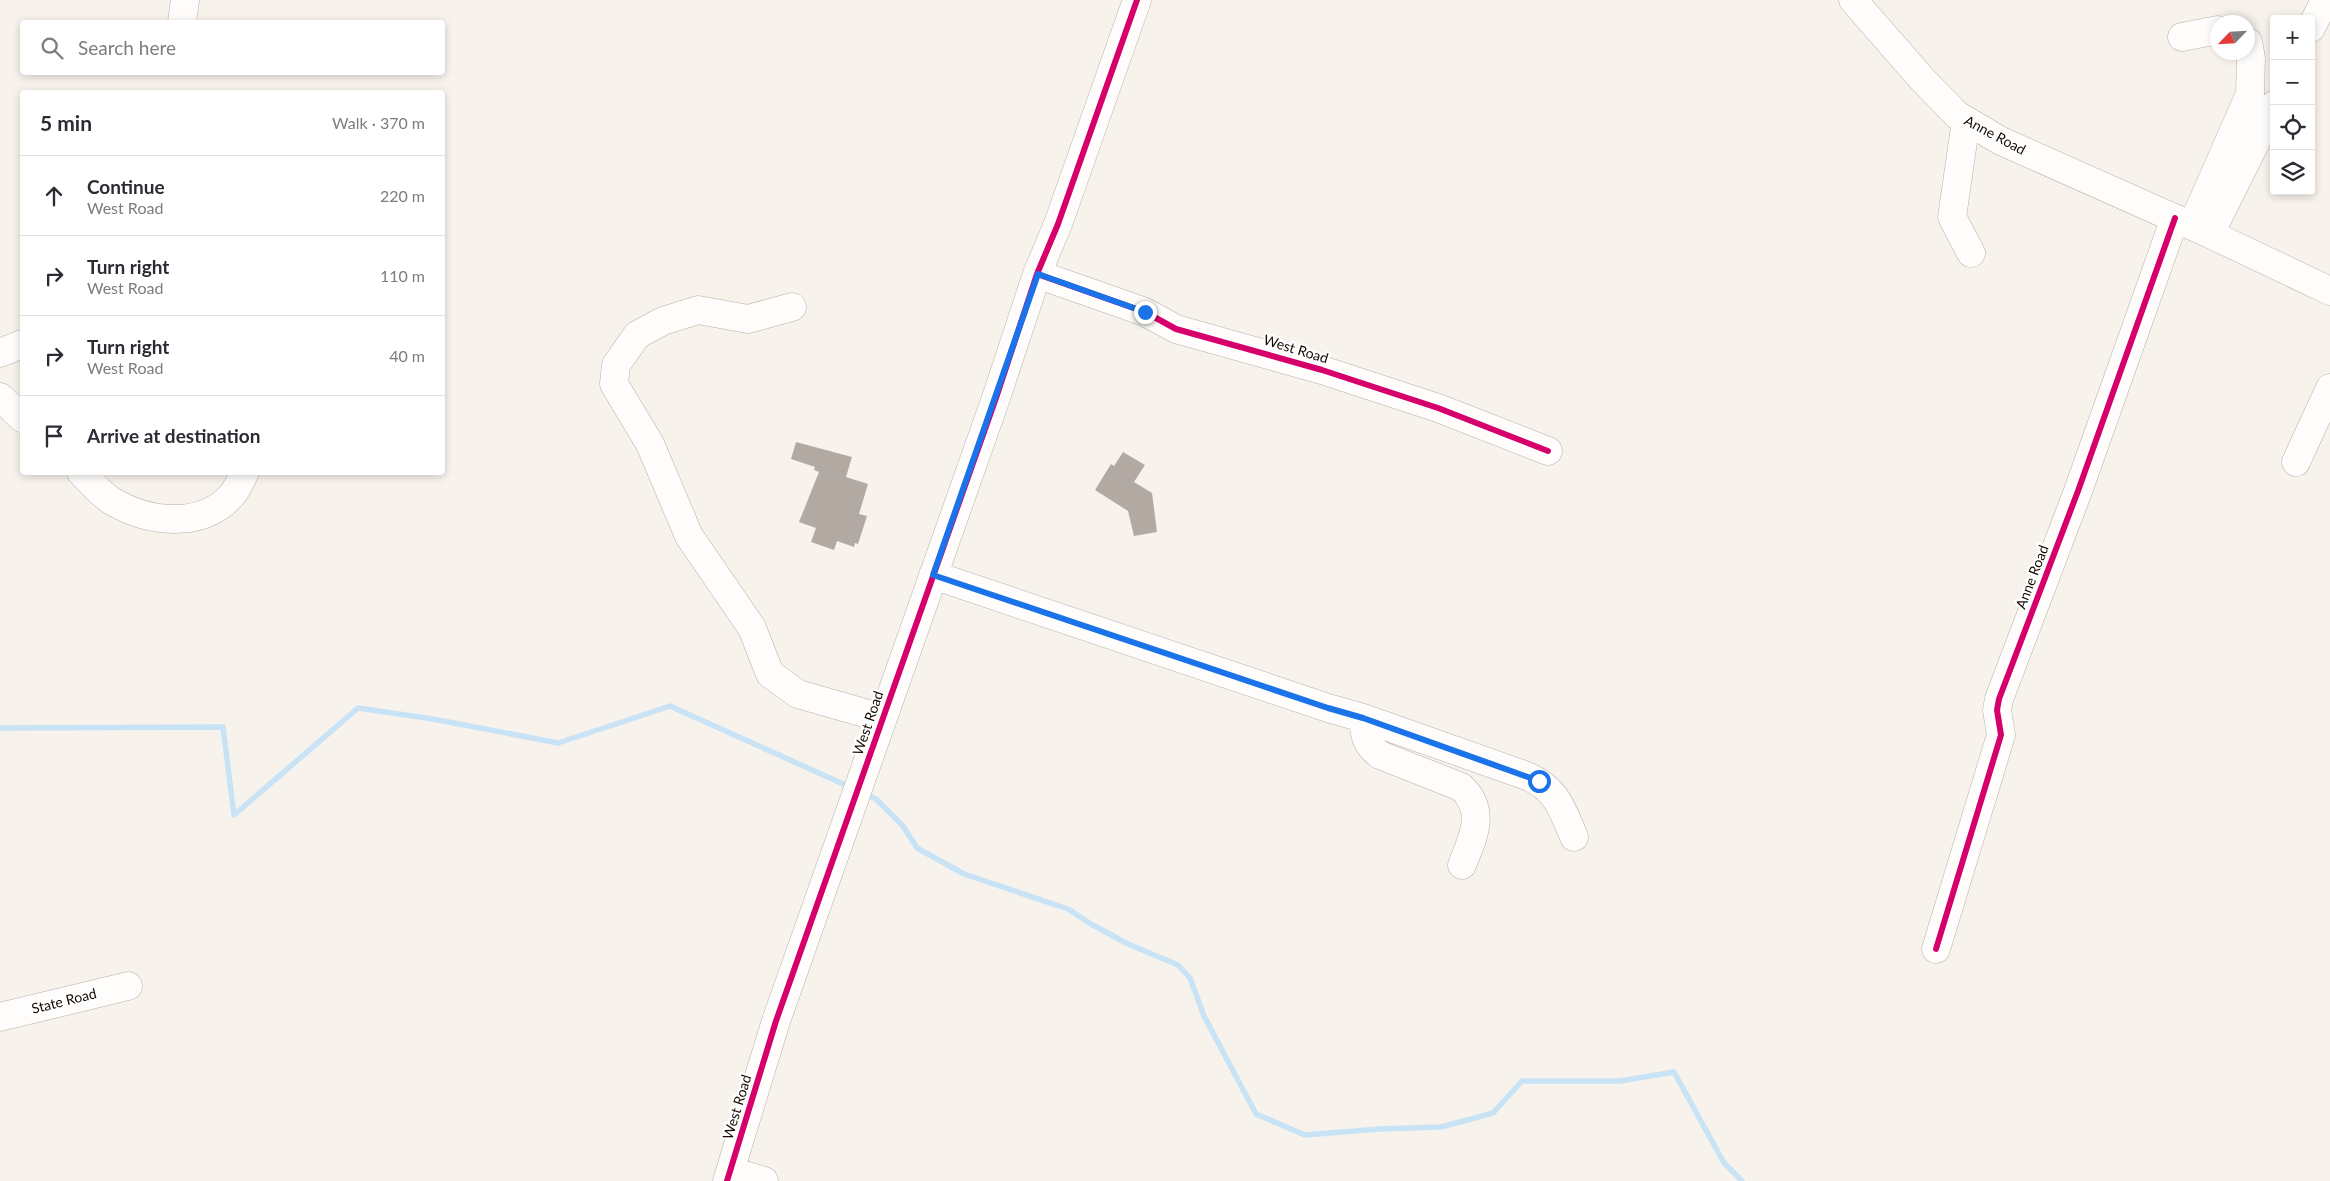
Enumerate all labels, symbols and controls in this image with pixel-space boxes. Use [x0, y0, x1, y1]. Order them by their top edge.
north arrow [2210, 15, 2255, 60]
map controls [2270, 15, 2315, 195]
button: + [2270, 15, 2315, 60]
search box [20, 20, 445, 75]
icon: search [38, 34, 66, 62]
text: Search here [78, 36, 176, 59]
button: − [2270, 60, 2315, 105]
button: locate [2270, 105, 2315, 150]
text: 5 min [40, 110, 92, 135]
street label: Anne Road [1962, 111, 2029, 158]
text: Walk · 370 m [332, 113, 425, 132]
button: layers [2270, 150, 2315, 195]
text: Continue [87, 175, 165, 198]
icon: ahead [40, 182, 68, 210]
text: 220 m [380, 186, 425, 205]
text: West Road [87, 198, 163, 217]
text: Turn right [87, 255, 169, 278]
icon: right [40, 262, 68, 290]
text: 110 m [380, 266, 425, 285]
text: West Road [87, 278, 163, 297]
route end [1134, 301, 1157, 324]
street label: West Road [1262, 331, 1331, 366]
text: Turn right [87, 335, 169, 358]
icon: right [40, 342, 68, 370]
text: 40 m [389, 346, 425, 365]
text: West Road [87, 358, 163, 377]
icon: arrive [40, 422, 68, 450]
text: Arrive at destination [87, 424, 260, 447]
street label: Anne Road [2012, 542, 2051, 611]
street label: West Road [849, 688, 886, 757]
route start [1528, 770, 1551, 793]
street label: State Road [30, 984, 98, 1017]
street label: West Road [719, 1072, 754, 1141]

